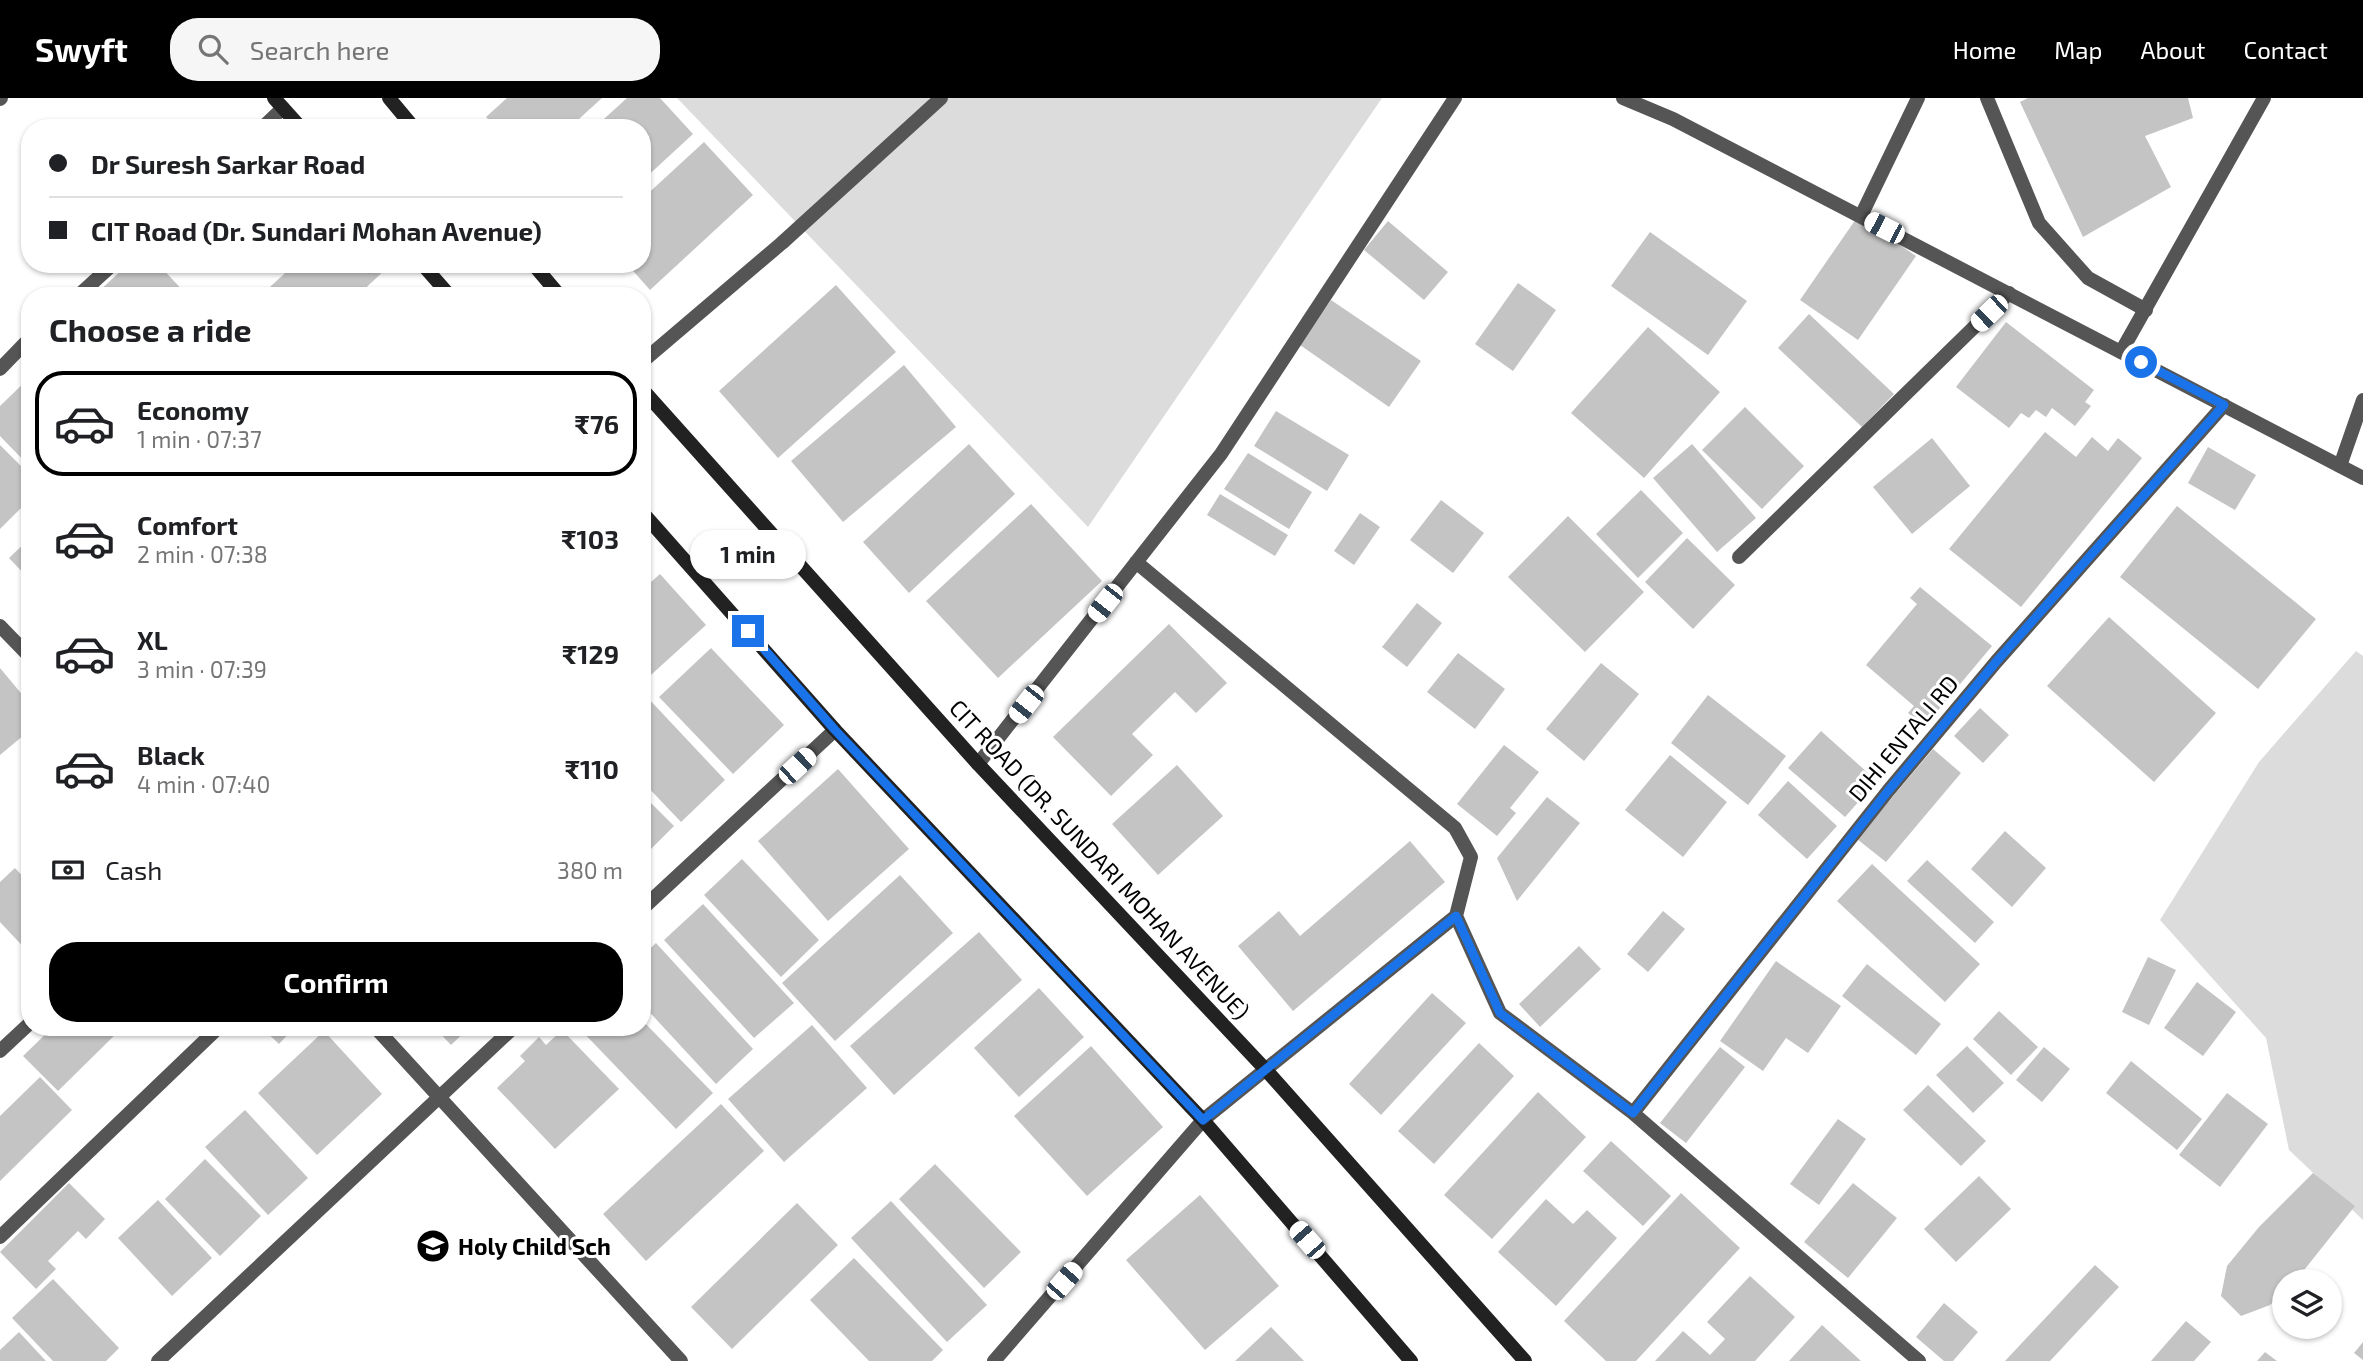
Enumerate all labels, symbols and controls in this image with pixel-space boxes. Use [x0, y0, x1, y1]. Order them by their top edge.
search box [170, 18, 660, 81]
text: Swyft [35, 29, 128, 69]
icon: search [194, 30, 232, 68]
text: Search here [250, 34, 390, 65]
text: Home [1953, 35, 2016, 64]
text: Map [2054, 35, 2102, 64]
text: About [2140, 35, 2206, 64]
text: Contact [2244, 35, 2328, 64]
text: Dr Suresh Sarkar Road [91, 148, 365, 179]
car [1861, 209, 1908, 247]
text: CIT Road (Dr. Sundari Mohan Avenue) [91, 215, 542, 246]
car [1967, 291, 2012, 335]
text: Choose a ride [49, 310, 252, 348]
route start [2125, 346, 2157, 378]
icon: car [53, 392, 116, 455]
text: Economy [137, 394, 249, 425]
text: ₹76 [575, 408, 619, 439]
text: 1 min · 07:37 [137, 425, 262, 453]
icon: car [53, 507, 116, 570]
text: Comfort [137, 509, 238, 540]
text: ₹103 [561, 523, 619, 554]
callout: 1 min [690, 530, 806, 578]
text: 2 min · 07:38 [137, 540, 268, 568]
text: 1 min [720, 540, 776, 568]
car [1084, 580, 1127, 626]
route end [732, 615, 764, 647]
icon: car [53, 622, 116, 685]
text: XL [137, 624, 168, 655]
text: ₹129 [562, 638, 619, 669]
text: 3 min · 07:39 [137, 655, 267, 683]
street label: DIHI ENTALI RD [1842, 669, 1964, 807]
car [1005, 681, 1048, 727]
street label: CIT ROAD (DR. SUNDARI MOHAN AVENUE) [944, 693, 1256, 1025]
icon: car [53, 737, 116, 800]
text: Black [137, 739, 205, 770]
car [775, 744, 820, 788]
text: ₹110 [565, 753, 619, 784]
text: 4 min · 07:40 [137, 770, 270, 798]
icon: cash [49, 851, 87, 889]
text: Cash [105, 854, 162, 885]
text: 380 m [557, 856, 623, 884]
button: Confirm [49, 942, 623, 1022]
car [1286, 1217, 1329, 1263]
school or university icon: Holy Child Sch [414, 1227, 452, 1265]
place label: Holy Child Sch [458, 1232, 611, 1260]
car [1043, 1258, 1086, 1304]
map controls [2272, 1269, 2342, 1339]
button: layers [2272, 1269, 2342, 1339]

